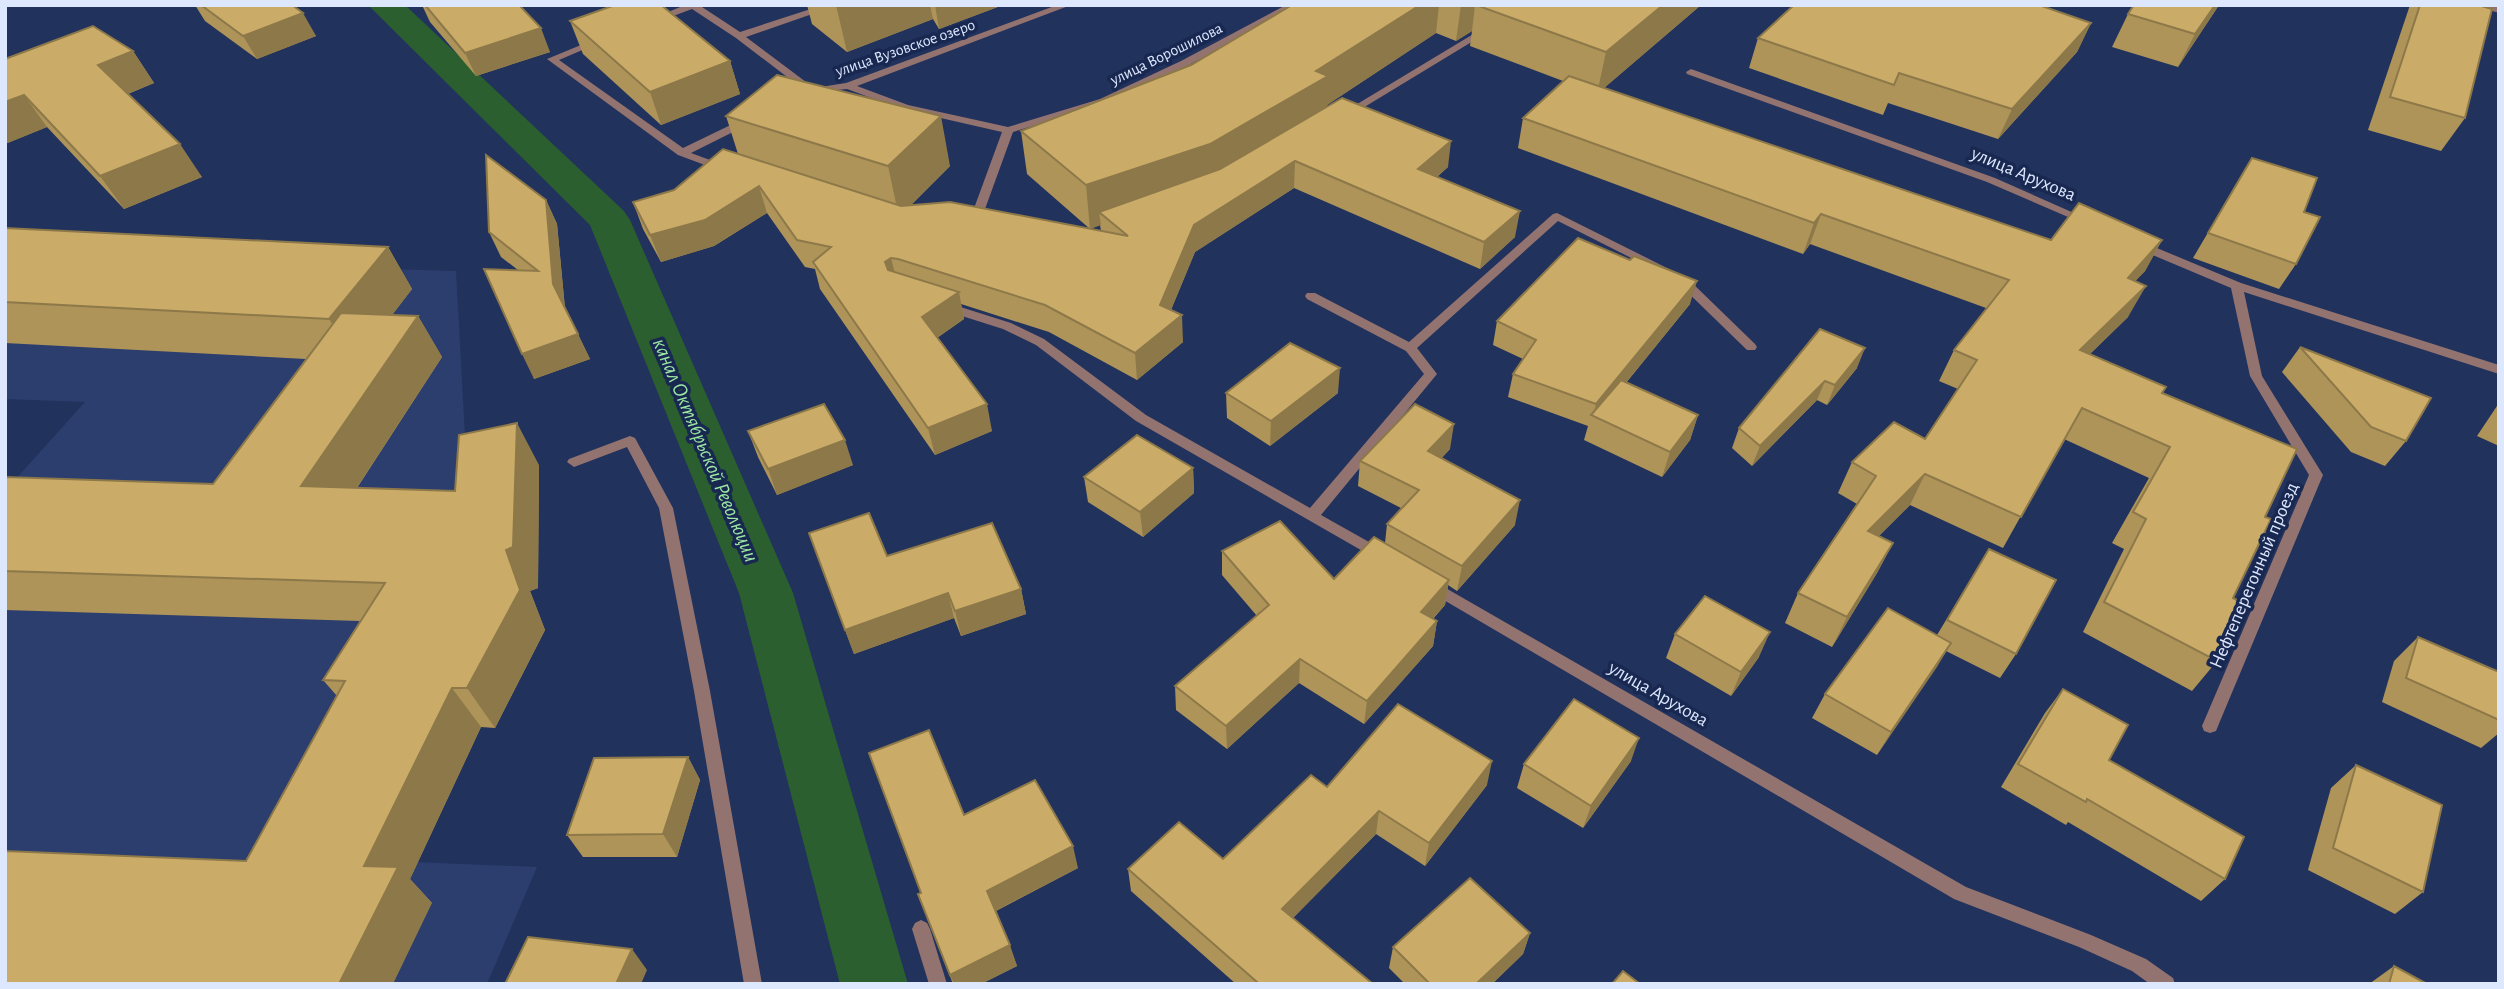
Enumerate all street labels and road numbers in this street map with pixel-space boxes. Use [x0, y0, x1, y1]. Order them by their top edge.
street label: улица Вузовское озеро [833, 16, 978, 81]
street label: улица Ворошилова [1107, 20, 1225, 89]
street label: улица Арухова [1968, 144, 2079, 205]
street label: Нефтеперегонный проезд [2207, 480, 2302, 671]
street label: улица Арухова [1604, 658, 1711, 731]

